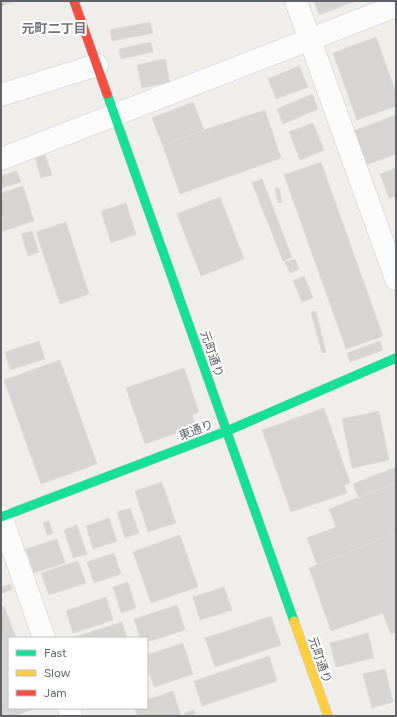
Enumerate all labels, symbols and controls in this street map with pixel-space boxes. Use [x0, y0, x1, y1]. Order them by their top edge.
district label: 元町二丁目 [21, 21, 87, 36]
street label: 元町通り [198, 329, 226, 379]
street label: 東通り [177, 417, 215, 443]
street label: 元町通り [306, 635, 334, 685]
legend [8, 637, 148, 709]
text: Fast [44, 646, 67, 660]
text: Slow [44, 666, 71, 680]
text: Jam [44, 686, 67, 700]

